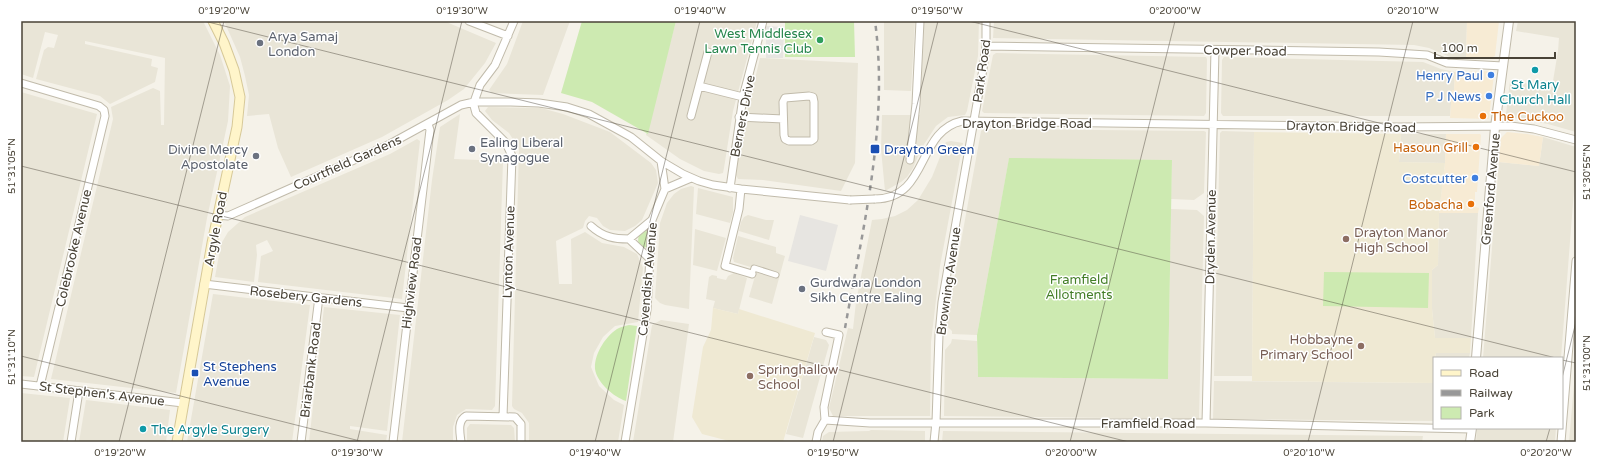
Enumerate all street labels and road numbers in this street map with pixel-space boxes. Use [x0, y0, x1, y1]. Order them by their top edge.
street label: Park Road [970, 38, 994, 104]
street label: Cowper Road [1203, 42, 1287, 60]
street label: Berners Drive [727, 74, 759, 159]
street label: Drayton Bridge Road [962, 116, 1092, 132]
street label: Drayton Bridge Road [1286, 118, 1416, 136]
street label: Courtfield Gardens [291, 132, 404, 194]
street label: Greenford Avenue [1478, 132, 1504, 246]
street label: Colebrooke Avenue [53, 188, 95, 309]
street label: Dryden Avenue [1202, 189, 1220, 285]
street label: Argyle Road [201, 190, 231, 268]
street label: Lynton Avenue [499, 205, 519, 299]
street label: Cavendish Avenue [635, 222, 661, 336]
street label: Browning Avenue [933, 226, 964, 336]
street label: Highview Road [398, 236, 426, 330]
street label: Rosebery Gardens [249, 283, 363, 311]
street label: Briarbank Road [297, 322, 325, 419]
street label: St Stephen's Avenue [38, 378, 166, 410]
street label: Framfield Road [1101, 416, 1195, 432]

